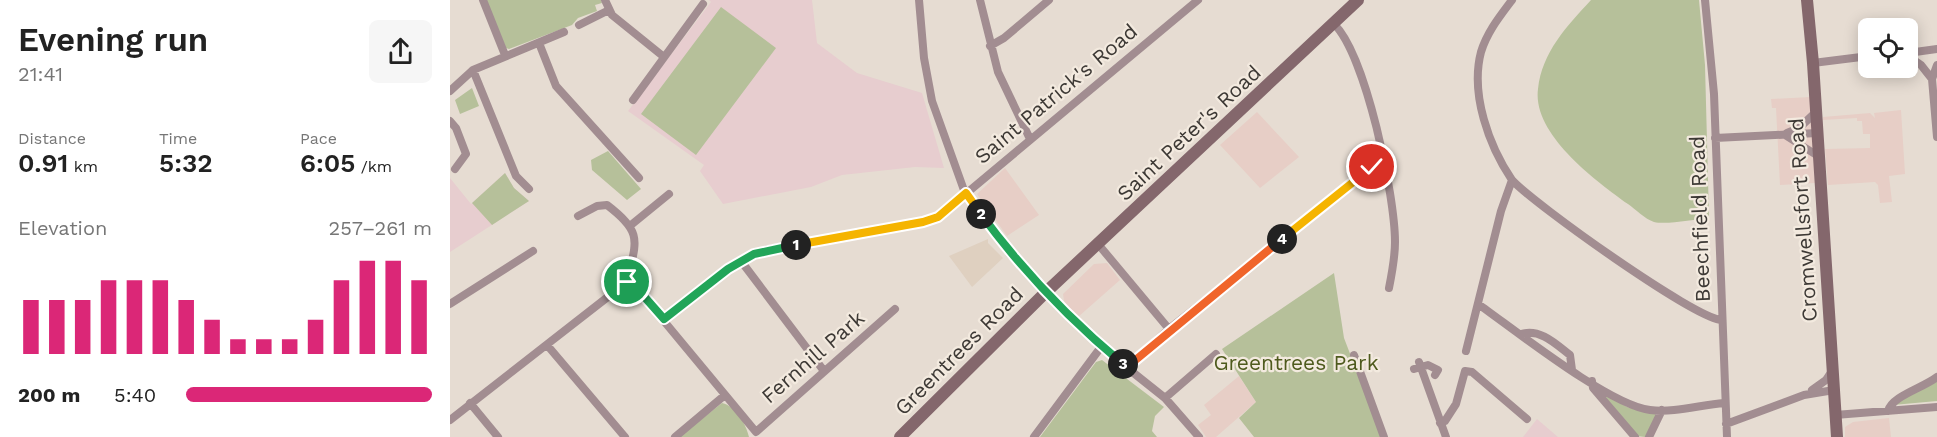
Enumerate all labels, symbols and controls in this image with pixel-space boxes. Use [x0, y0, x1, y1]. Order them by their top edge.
street label: Saint Patrick's Road [969, 18, 1142, 169]
map controls [1858, 18, 1918, 78]
button: locate [1858, 18, 1918, 78]
text: Evening run [18, 20, 208, 59]
button: share [369, 20, 432, 83]
street label: Saint Peter's Road [1112, 60, 1266, 206]
text: 21:41 [18, 62, 63, 86]
street label: Cromwellsfort Road [1783, 117, 1822, 323]
text: Distance [18, 129, 86, 148]
text: Time [159, 129, 197, 148]
text: Pace [300, 129, 337, 148]
street label: Beechfield Road [1684, 135, 1715, 303]
pin [1346, 141, 1397, 192]
text: 0.91 [18, 148, 68, 178]
text: 5:32 [159, 148, 213, 178]
text: 6:05 [300, 148, 355, 178]
icon: check [1355, 150, 1388, 183]
text: km [68, 157, 98, 176]
text: /km [355, 157, 392, 176]
pin: 2 [966, 199, 996, 229]
text: 2 [976, 204, 986, 223]
text: Elevation [18, 216, 107, 240]
text: 257–261 m [329, 216, 432, 240]
pin: 4 [1267, 224, 1297, 254]
text: 4 [1277, 229, 1287, 248]
pin: 1 [781, 230, 811, 260]
text: 1 [793, 235, 799, 254]
pin [601, 256, 652, 307]
icon: arrive [610, 265, 643, 298]
street label: Greentrees Road [889, 281, 1028, 420]
street label: Fernhill Park [756, 305, 869, 408]
pin: 3 [1108, 349, 1138, 379]
park label: Greentrees Park [1213, 350, 1379, 375]
text: 3 [1118, 354, 1128, 373]
text: 200 m [18, 383, 80, 407]
text: 5:40 [114, 383, 156, 407]

